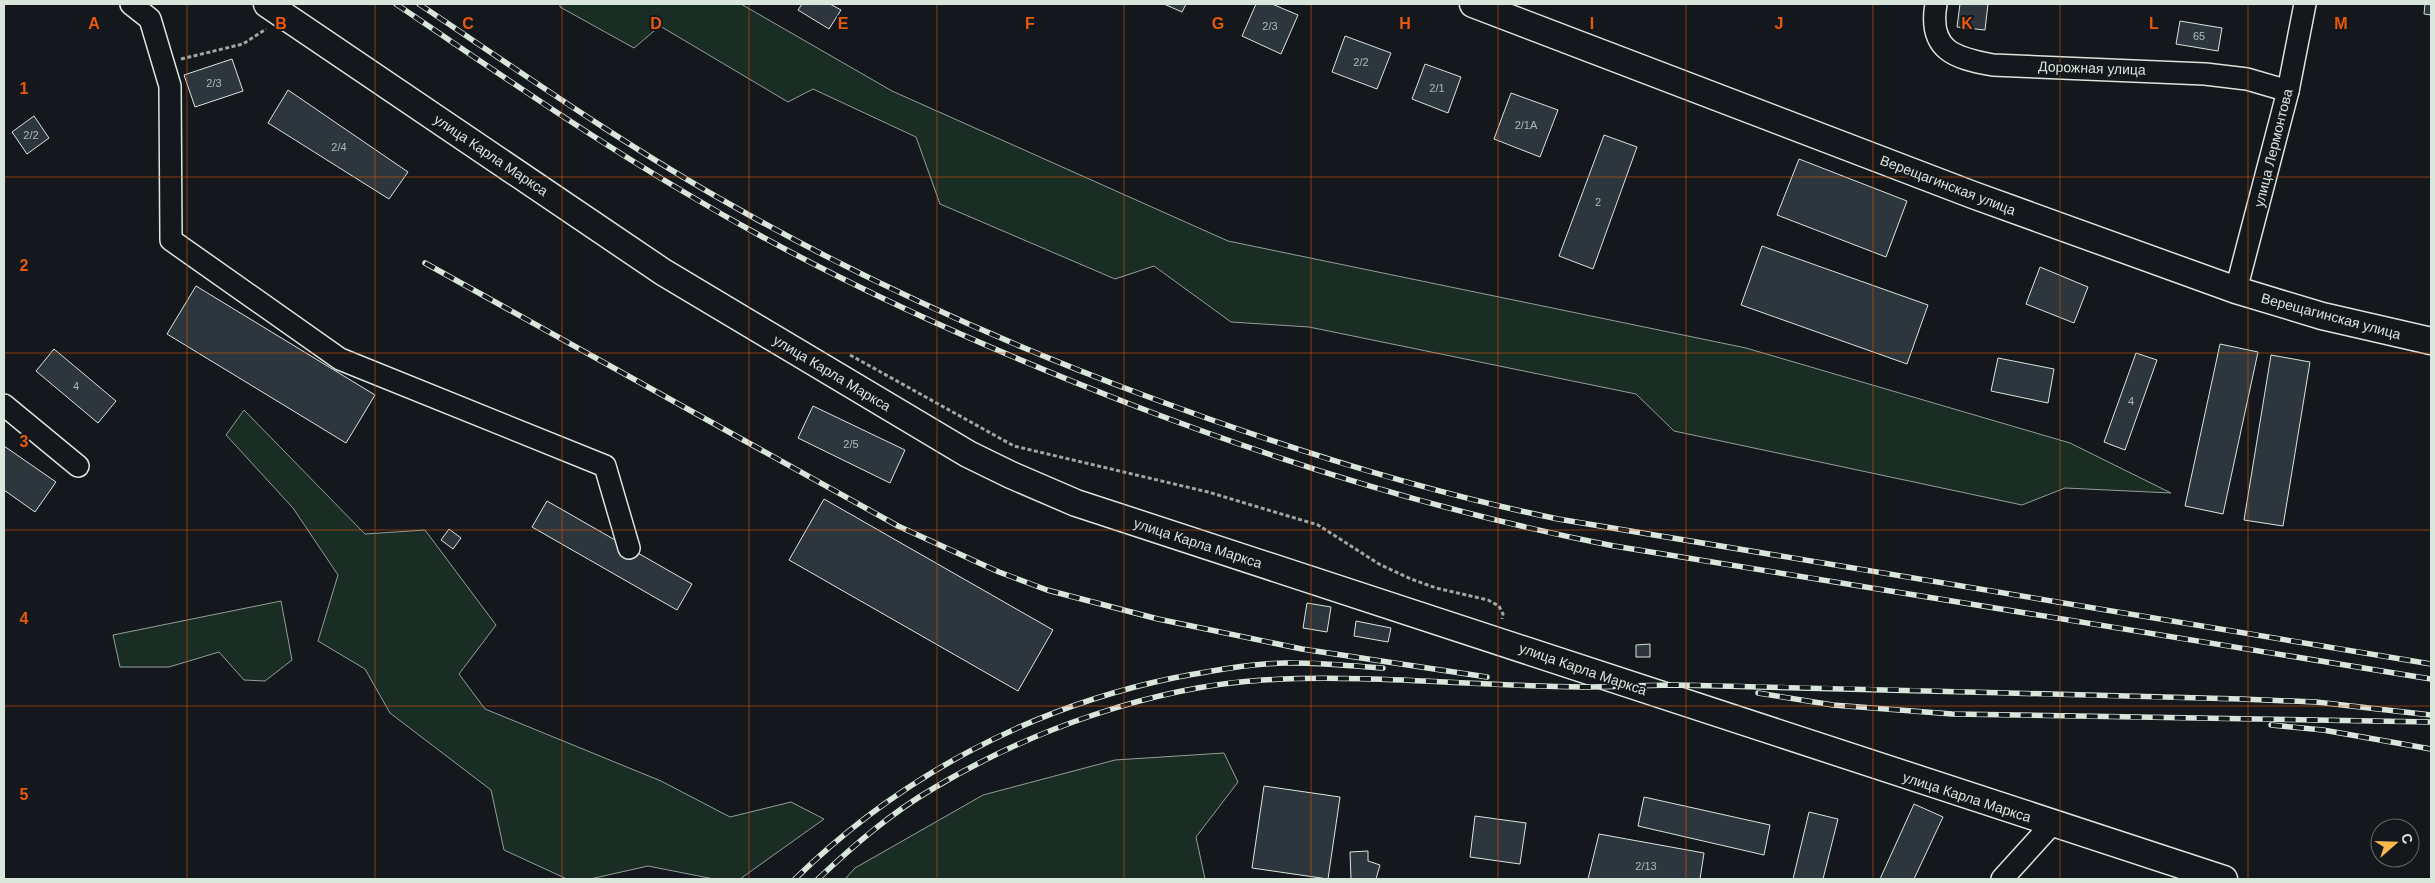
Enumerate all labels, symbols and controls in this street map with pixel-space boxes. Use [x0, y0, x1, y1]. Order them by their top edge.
text: A [88, 15, 100, 32]
text: B [275, 15, 287, 32]
text: C [462, 15, 474, 32]
text: D [650, 15, 662, 32]
text: E [838, 15, 849, 32]
text: F [1025, 15, 1035, 32]
text: G [1212, 15, 1224, 32]
text: H [1399, 15, 1411, 32]
text: I [1590, 15, 1594, 32]
text: J [1775, 15, 1783, 32]
text: K [1961, 15, 1973, 32]
text: L [2149, 15, 2159, 32]
text: M [2334, 15, 2348, 32]
house number: 2/3 [1262, 20, 1278, 32]
house number: 65 [2193, 30, 2205, 42]
house number: 2/2 [1353, 56, 1369, 68]
street label: Дорожная улица [2038, 58, 2146, 78]
house number: 2/3 [206, 77, 222, 89]
text: 1 [20, 80, 29, 97]
house number: 2/1 [1429, 82, 1445, 94]
street label: улица Лермонтова [2251, 87, 2295, 209]
street label: улица Карла Маркса [431, 111, 551, 199]
house number: 2/1А [1515, 119, 1538, 131]
house number: 2/2 [23, 129, 39, 141]
house number: 2/4 [331, 141, 347, 153]
street label: Верещагинская улица [1878, 152, 2018, 218]
house number: 2 [1595, 196, 1601, 208]
text: 2 [20, 257, 29, 274]
street label: Верещагинская улица [2259, 290, 2403, 342]
street label: улица Карла Маркса [770, 332, 894, 414]
house number: 4 [73, 380, 79, 392]
house number: 4 [2128, 395, 2134, 407]
text: 3 [20, 433, 29, 450]
house number: 2/5 [843, 438, 859, 450]
street label: улица Карла Маркса [1132, 515, 1264, 571]
text: 4 [20, 610, 29, 627]
street label: улица Карла Маркса [1517, 640, 1649, 698]
street label: улица Карла Маркса [1901, 769, 2033, 825]
text: 5 [20, 786, 29, 803]
north arrow [2370, 818, 2420, 868]
text: С [2398, 831, 2416, 846]
house number: 2/13 [1635, 860, 1657, 872]

